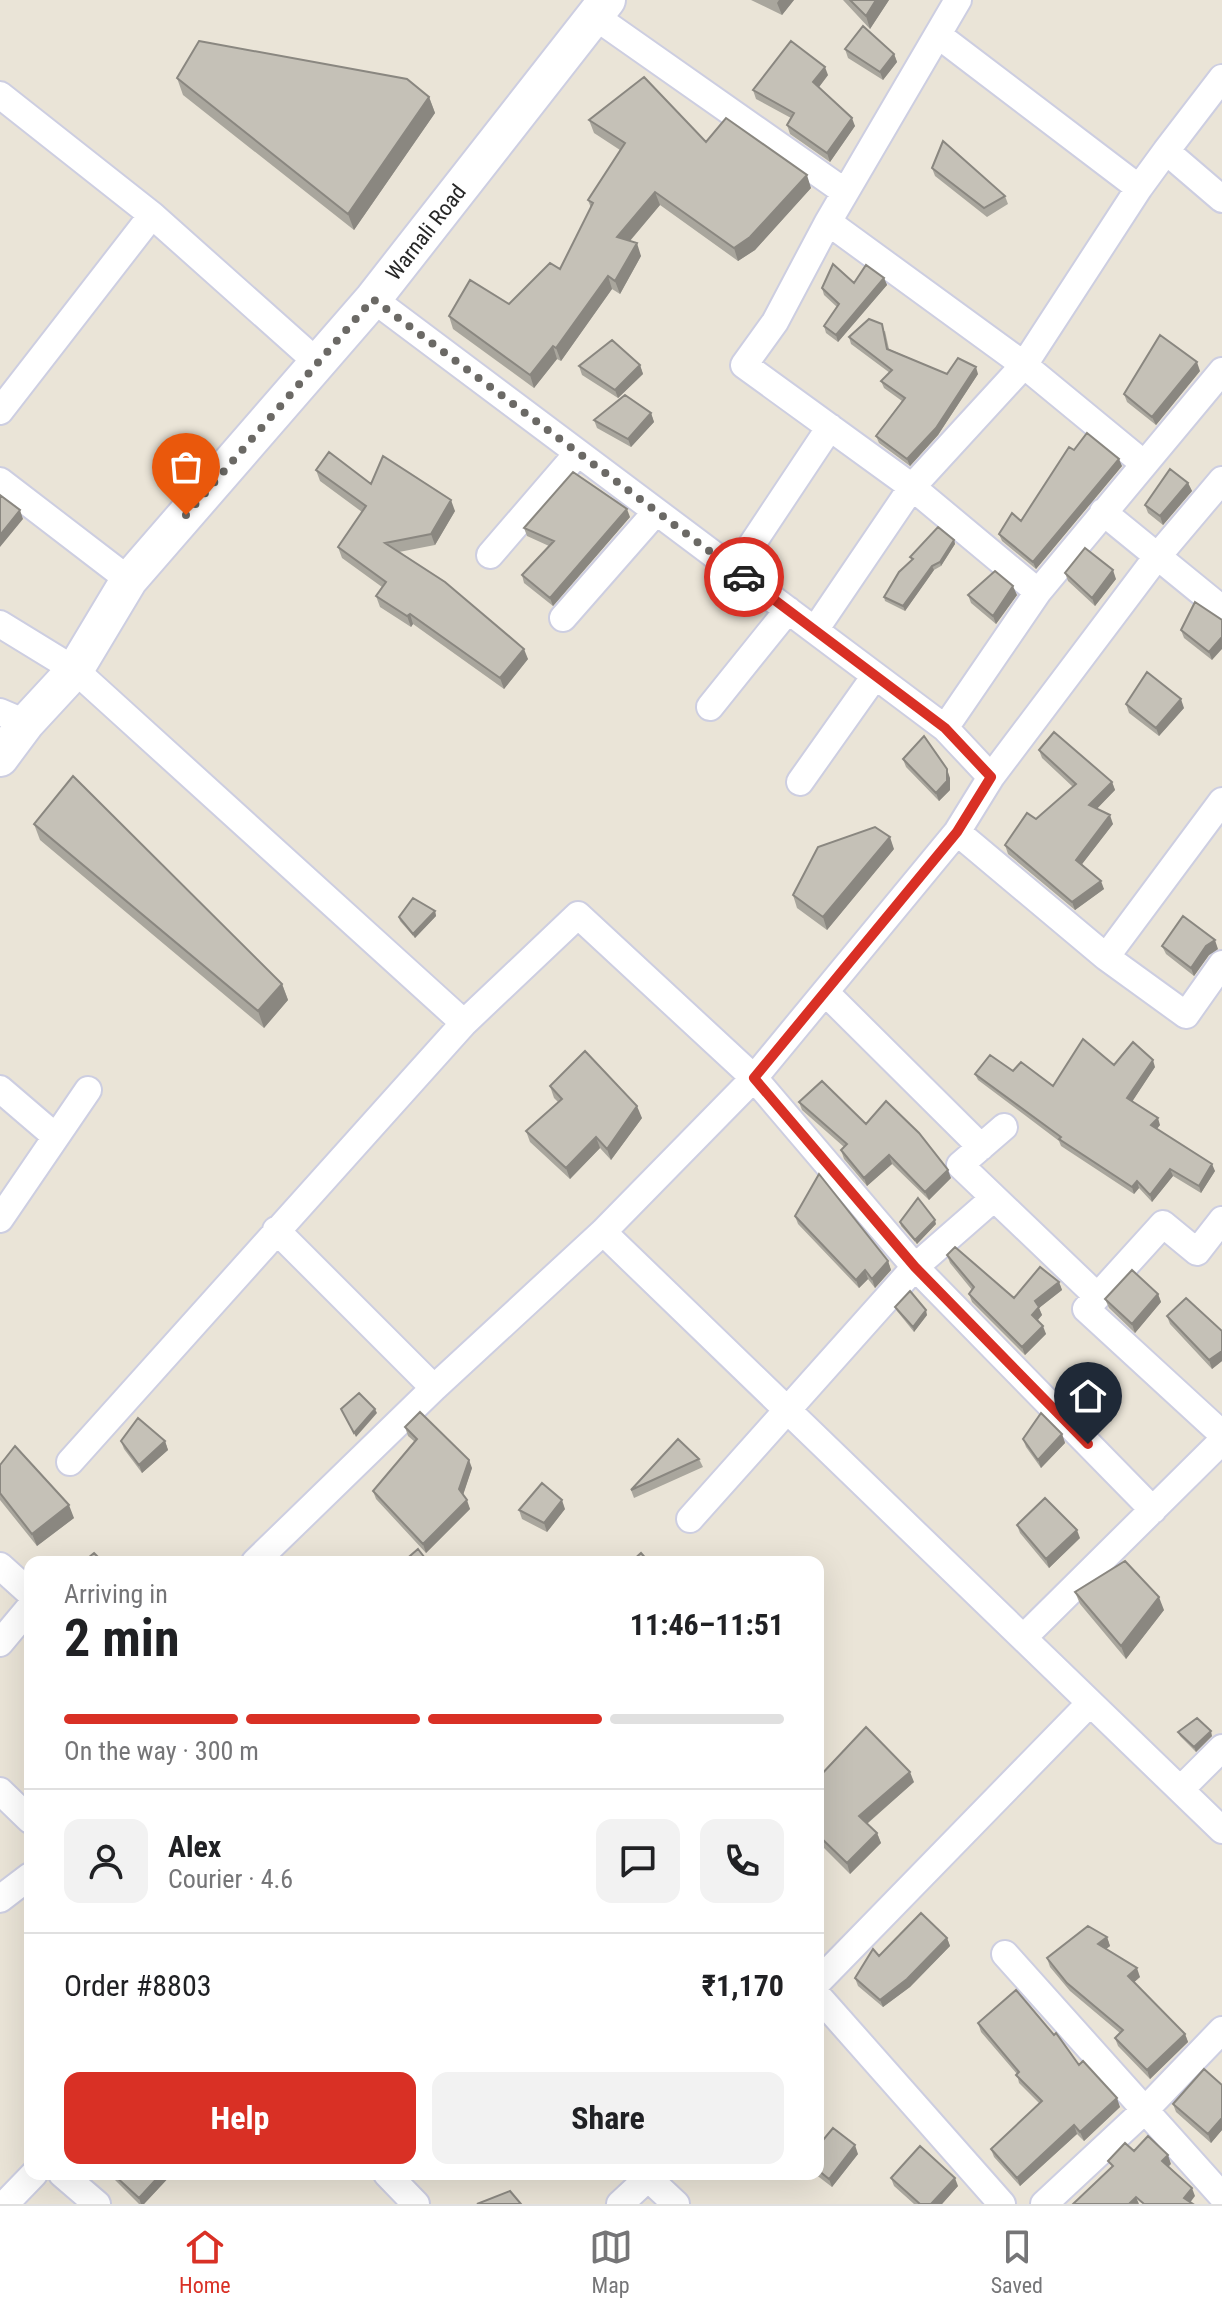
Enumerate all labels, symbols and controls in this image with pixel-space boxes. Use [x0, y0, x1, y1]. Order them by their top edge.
street label: Warnali Road [381, 180, 471, 285]
pin [152, 433, 220, 515]
icon: bag [164, 445, 208, 489]
courier [704, 537, 784, 617]
icon: car [722, 555, 766, 599]
pin [1054, 1362, 1122, 1444]
icon: home [1066, 1374, 1110, 1418]
text: Arriving in [64, 1579, 168, 1609]
text: 11:46–11:51 [630, 1607, 784, 1642]
text: 2 min [64, 1608, 180, 1669]
text: On the way · 300 m [64, 1736, 259, 1766]
button: person [64, 1819, 148, 1903]
button: chat [596, 1819, 680, 1903]
button: phone [700, 1819, 784, 1903]
text: Alex [168, 1829, 221, 1864]
text: Courier · 4.6 [168, 1864, 293, 1894]
text: Order #8803 [64, 1968, 212, 2003]
text: ₹1,170 [702, 1968, 784, 2003]
button: Help [64, 2072, 416, 2164]
button: Share [432, 2072, 784, 2164]
tab: Home [179, 2225, 231, 2298]
tab: Map [589, 2225, 633, 2298]
tab: Saved [991, 2225, 1043, 2298]

